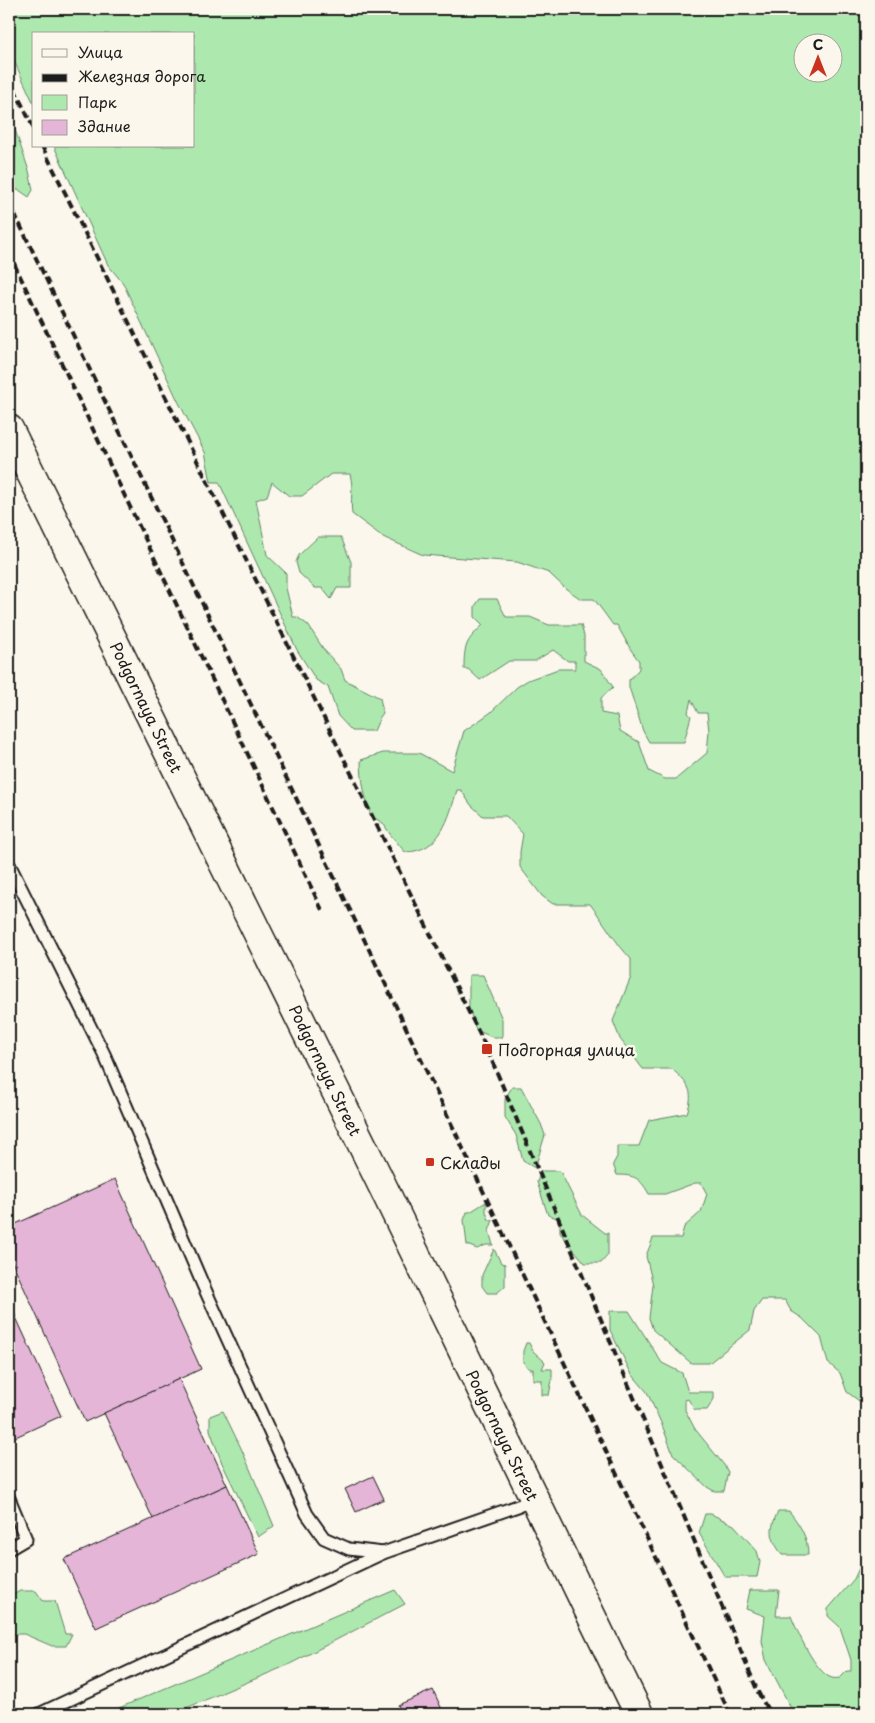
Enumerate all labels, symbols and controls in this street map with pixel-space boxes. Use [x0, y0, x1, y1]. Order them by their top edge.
legend [32, 32, 195, 148]
north arrow [792, 32, 842, 82]
text: С [813, 34, 823, 55]
text: Улица [78, 40, 123, 63]
text: Железная дорога [78, 64, 206, 87]
text: Парк [78, 90, 117, 113]
text: Здание [78, 114, 131, 137]
street label: Podgornaya Street [105, 637, 189, 777]
street label: Podgornaya Street [284, 1000, 368, 1140]
place label: Подгорная улица [498, 1037, 635, 1061]
marker: Подгорная улица [480, 1042, 494, 1056]
place label: Склады [440, 1150, 501, 1174]
marker: Склады [424, 1156, 436, 1168]
street label: Podgornaya Street [461, 1365, 545, 1505]

